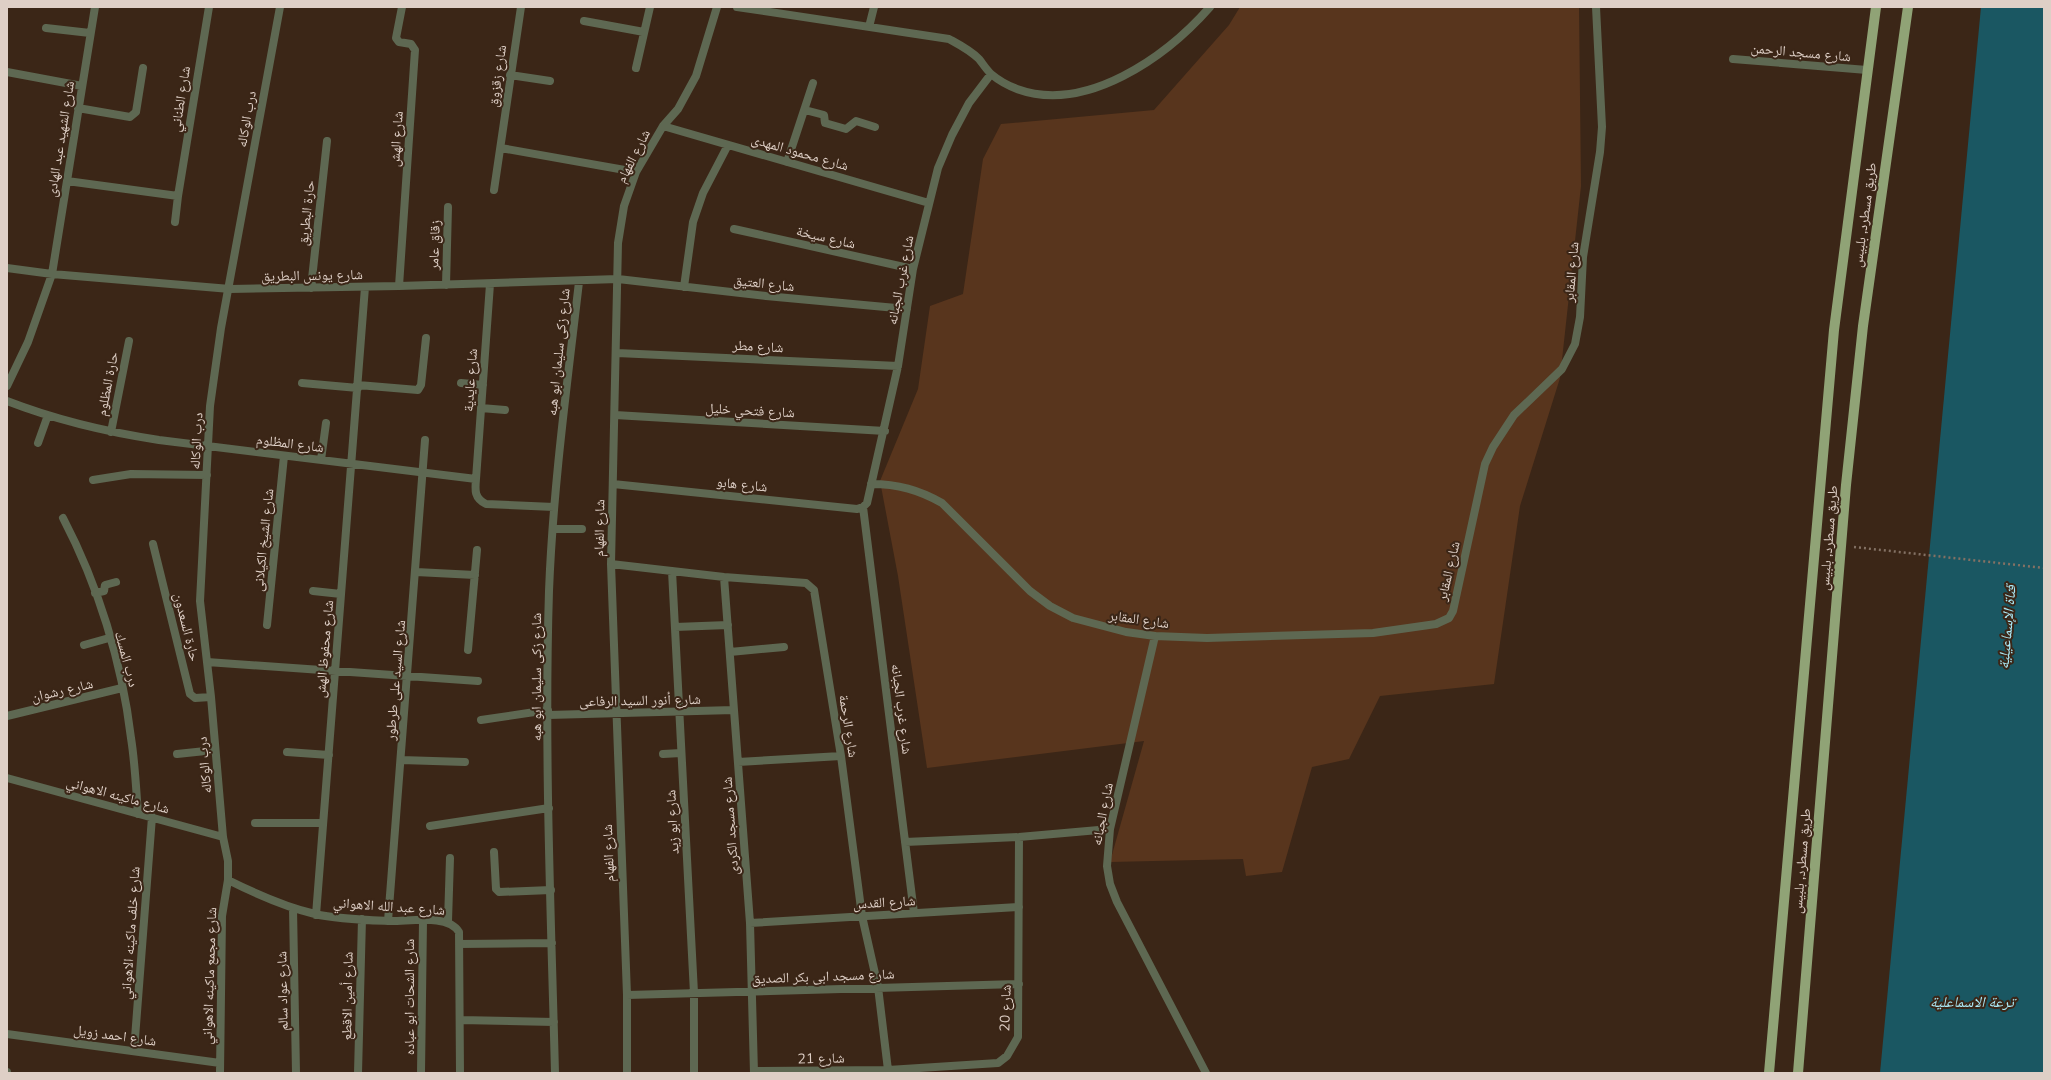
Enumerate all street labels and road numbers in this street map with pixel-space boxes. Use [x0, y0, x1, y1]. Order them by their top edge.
street label: شارع مسجد الرحمن [1750, 39, 1852, 66]
street label: شارع زقزوق [484, 44, 511, 108]
street label: شارع الطناني [166, 65, 197, 134]
street label: شارع الشهيد عبد الهادى [42, 80, 79, 199]
street label: درب الوكاله [232, 89, 261, 149]
street label: شارع الهش [385, 110, 408, 168]
street label: شارع الفهام [612, 126, 655, 186]
street label: شارع محمود المهدى [749, 130, 851, 175]
street label: طريق مسطرد, بلبيس [1848, 161, 1881, 269]
street label: حارة البطريق [294, 179, 319, 247]
street label: زقاق عامر [424, 220, 445, 271]
street label: شارع سيخة [794, 221, 857, 254]
street label: شارع غرب الجبانه [883, 234, 918, 326]
street label: شارع المقابر [1559, 241, 1584, 304]
street label: شارع يونس البطريق [261, 265, 363, 286]
street label: شارع العتيق [732, 271, 795, 296]
street label: شارع زكى سليمان ابو هبه [542, 287, 575, 417]
street label: شارع مطر [731, 336, 784, 357]
street label: شارع عايدية [459, 348, 482, 412]
street label: حارة المظلوم [92, 350, 123, 418]
street label: شارع فتحي خليل [705, 399, 795, 424]
street label: درب الوكاله [186, 412, 207, 470]
street label: شارع المظلوم [255, 430, 325, 457]
street label: شارع هابو [715, 472, 768, 497]
street label: طريق مسطرد, بلبيس [1814, 485, 1843, 591]
street label: شارع الشيخ الكيلانى [249, 488, 278, 593]
street label: شارع الفهام [589, 499, 610, 557]
street label: شارع المقابر [1432, 539, 1465, 604]
street label: حارة السعدون [169, 591, 204, 663]
street label: شارع محفوظ الهش [311, 599, 338, 699]
street label: شارع المقابر [1107, 606, 1170, 633]
street label: شارع زكى سليمان ابو هبه [527, 613, 546, 741]
street label: شارع السيد على طرطور [381, 619, 410, 742]
street label: درب المسك [110, 629, 143, 689]
street label: شارع غرب الجبانه [887, 663, 916, 755]
street label: شارع رشوان [29, 674, 95, 707]
street label: شارع أنور السيد الرفاعى [579, 690, 701, 711]
street label: شارع الرحمة [834, 693, 863, 759]
street label: درب الوكاله [193, 735, 216, 794]
street label: شارع ماكينه الاهواني [64, 773, 172, 820]
street label: شارع مسجد الكردى [718, 776, 743, 876]
street label: شارع الجبانه [1087, 781, 1118, 847]
street label: شارع ابو زيد [661, 789, 684, 855]
street label: طريق مسطرد, بلبيس [1787, 808, 1816, 914]
street label: شارع الفهام [598, 824, 619, 882]
street label: شارع خلف ماكينه الاهواني [116, 866, 146, 1000]
street label: شارع القدس [852, 891, 916, 914]
street label: شارع عبد الله الاهواني [332, 893, 446, 921]
street label: شارع مجمع ماكينه الاهواني [198, 907, 223, 1045]
street label: شارع الشحات ابو عباده [400, 939, 419, 1055]
street label: شارع عواد سالم [272, 951, 293, 1031]
street label: شارع أمين الاقطع [337, 951, 358, 1041]
street label: شارع مسجد ابى بكر الصديق [751, 965, 895, 988]
street label: شارع 20 [995, 984, 1016, 1032]
street label: شارع احمد زويل [72, 1020, 158, 1051]
street label: شارع 21 [797, 1049, 845, 1068]

